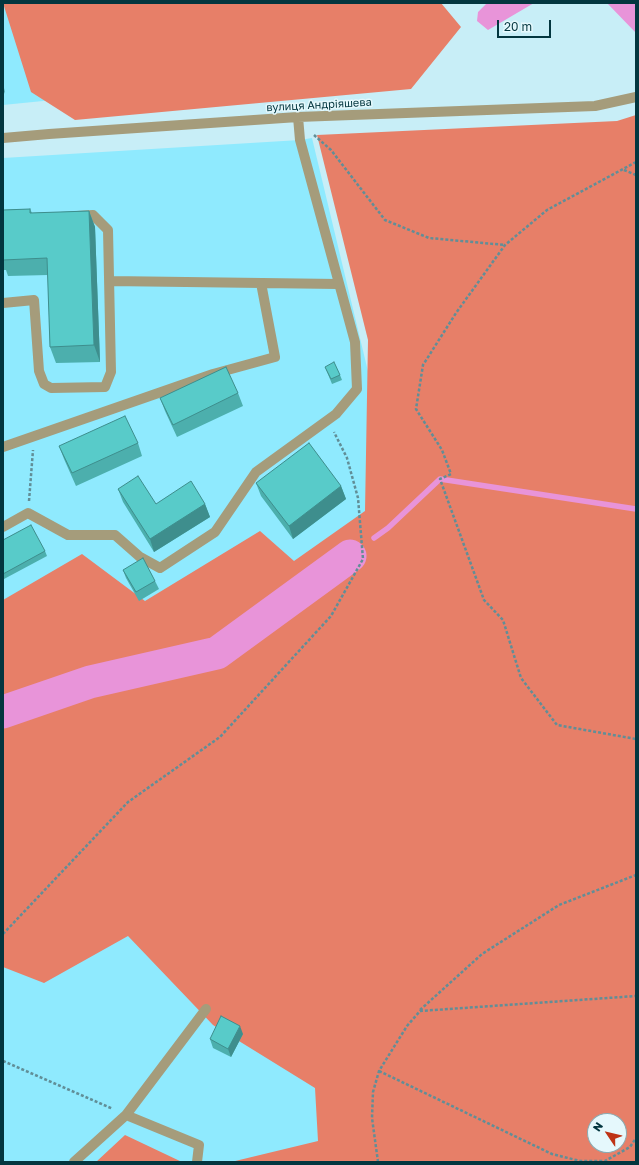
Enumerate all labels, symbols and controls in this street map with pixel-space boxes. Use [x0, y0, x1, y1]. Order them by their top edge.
scale bar [499, 12, 553, 38]
text: 20 m [504, 19, 532, 34]
street label: вулиця Андріяшева [266, 96, 372, 114]
north arrow [587, 1113, 627, 1153]
text: N [590, 1119, 605, 1134]

